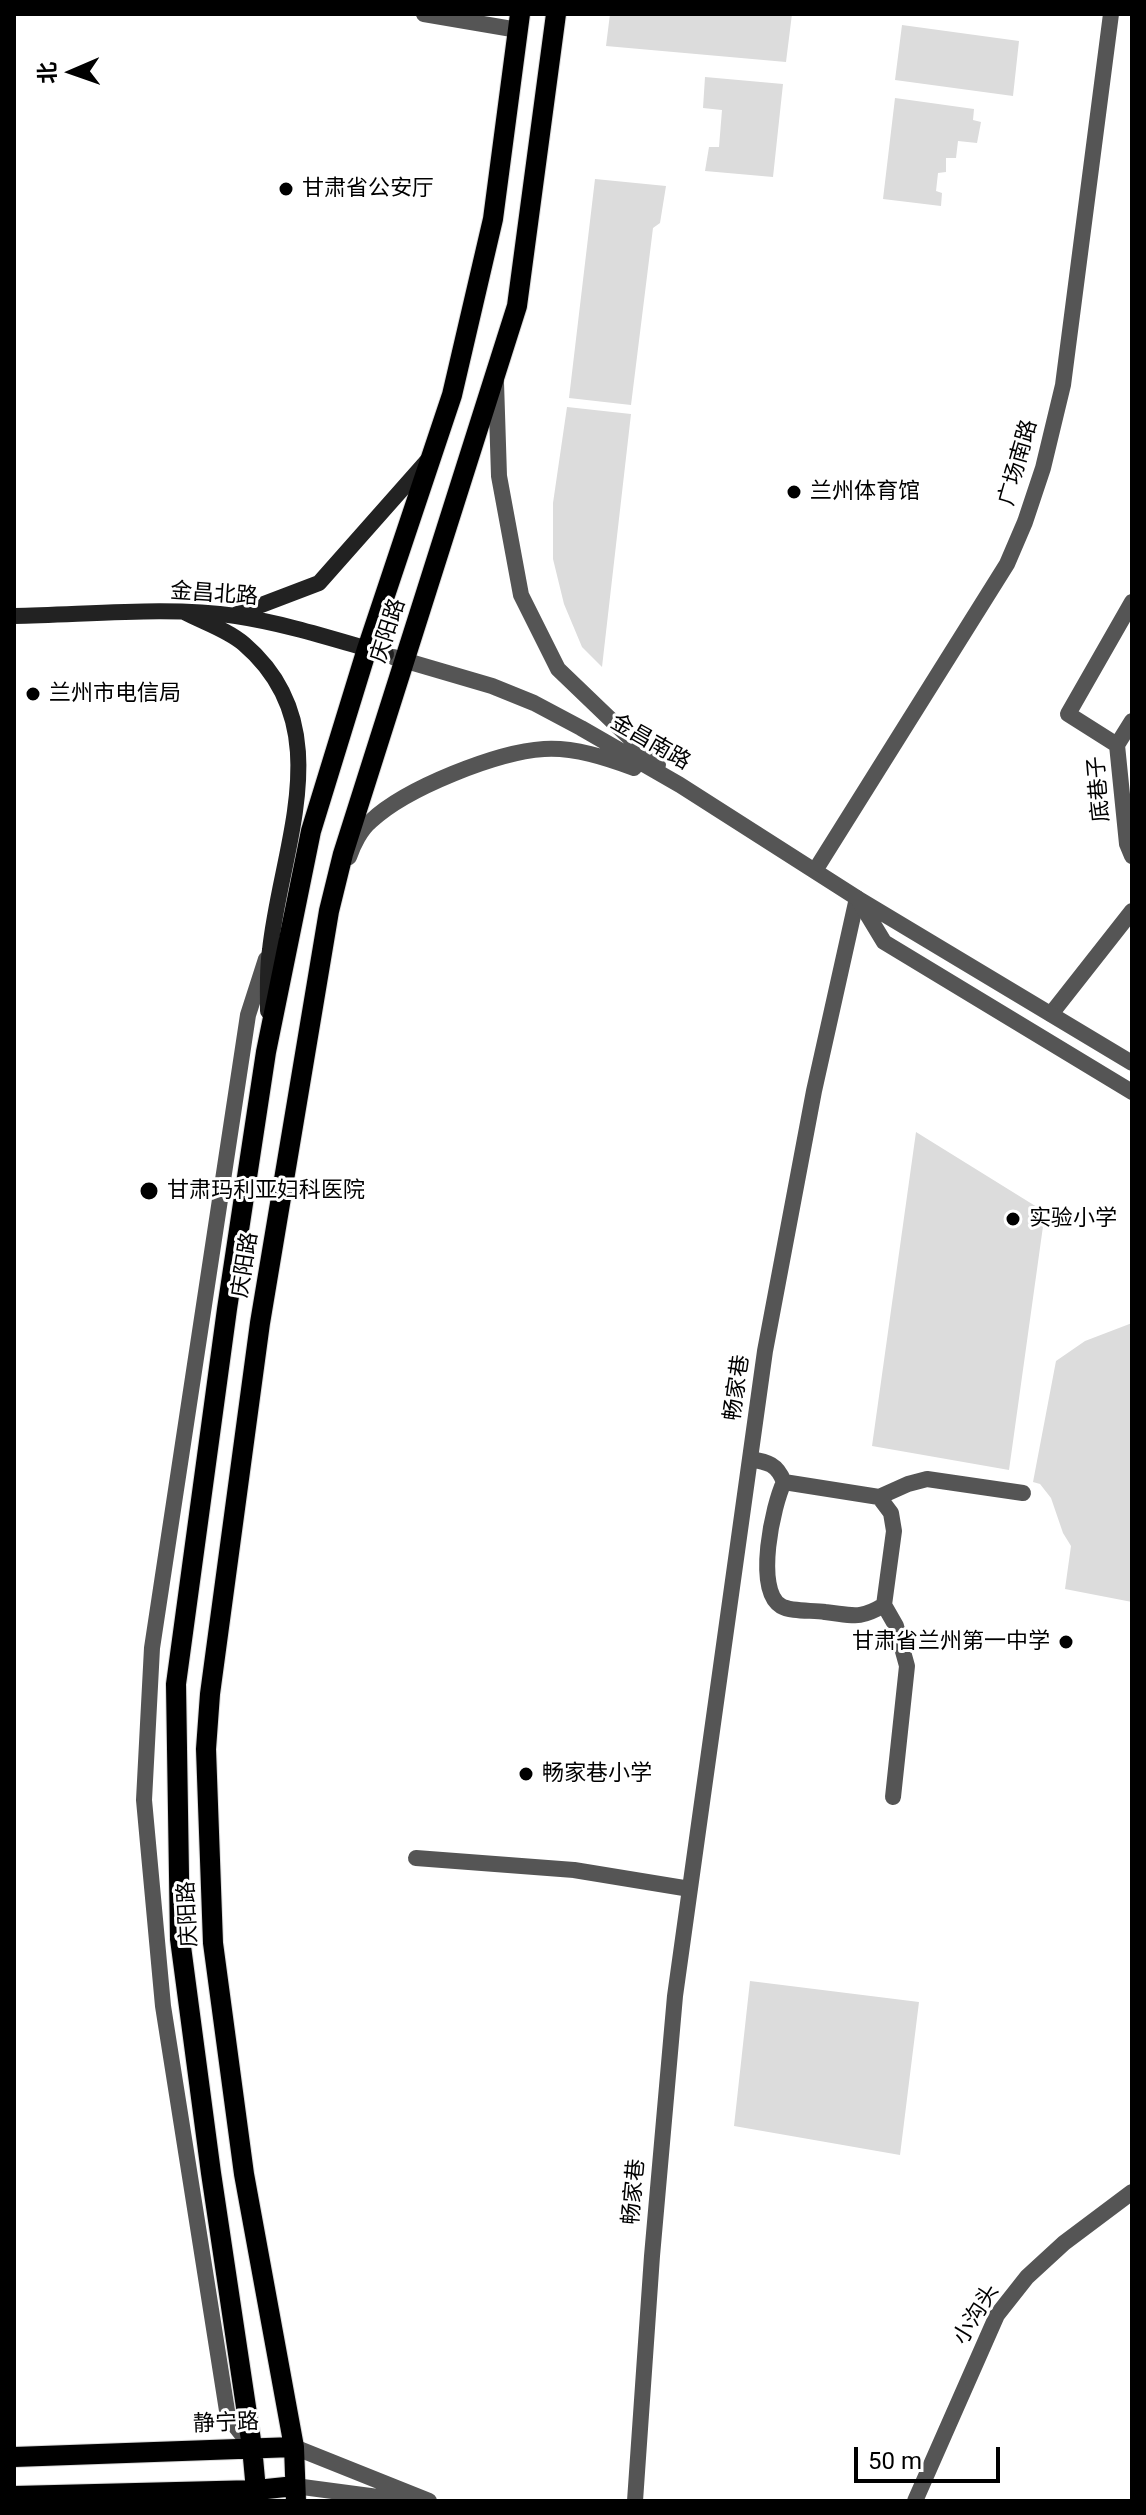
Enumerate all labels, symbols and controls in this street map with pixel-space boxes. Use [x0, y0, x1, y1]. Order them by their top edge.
north arrow [32, 32, 112, 112]
text: 北 [35, 61, 60, 84]
place label: 甘肃省公安厅 [302, 176, 434, 202]
marker: 甘肃省公安厅 [277, 180, 295, 198]
street label: 广场南路 [994, 417, 1044, 509]
place label: 兰州体育馆 [810, 479, 920, 505]
marker: 兰州体育馆 [785, 483, 803, 501]
street label: 金昌北路 [169, 579, 259, 611]
street label: 庆阳路 [366, 596, 412, 666]
place label: 兰州市电信局 [49, 681, 181, 707]
marker: 兰州市电信局 [24, 685, 42, 703]
street label: 金昌南路 [605, 710, 695, 776]
street label: 底巷子 [1084, 755, 1116, 823]
place label: 甘肃玛利亚妇科医院 [167, 1178, 365, 1204]
marker: 甘肃玛利亚妇科医院 [138, 1180, 160, 1202]
place label: 实验小学 [1029, 1206, 1117, 1232]
marker: 实验小学 [1004, 1210, 1022, 1228]
street label: 庆阳路 [228, 1230, 264, 1300]
street label: 畅家巷 [720, 1353, 756, 1423]
place label: 甘肃省兰州第一中学 [852, 1629, 1050, 1655]
marker: 甘肃省兰州第一中学 [1057, 1633, 1075, 1651]
place label: 畅家巷小学 [542, 1761, 652, 1787]
marker: 畅家巷小学 [517, 1765, 535, 1783]
street label: 庆阳路 [174, 1880, 204, 1948]
street label: 畅家巷 [619, 2158, 651, 2226]
street label: 小沟头 [949, 2280, 1005, 2350]
street label: 静宁路 [193, 2410, 259, 2438]
scale bar [858, 2431, 1004, 2481]
text: 50 m [868, 2447, 922, 2475]

